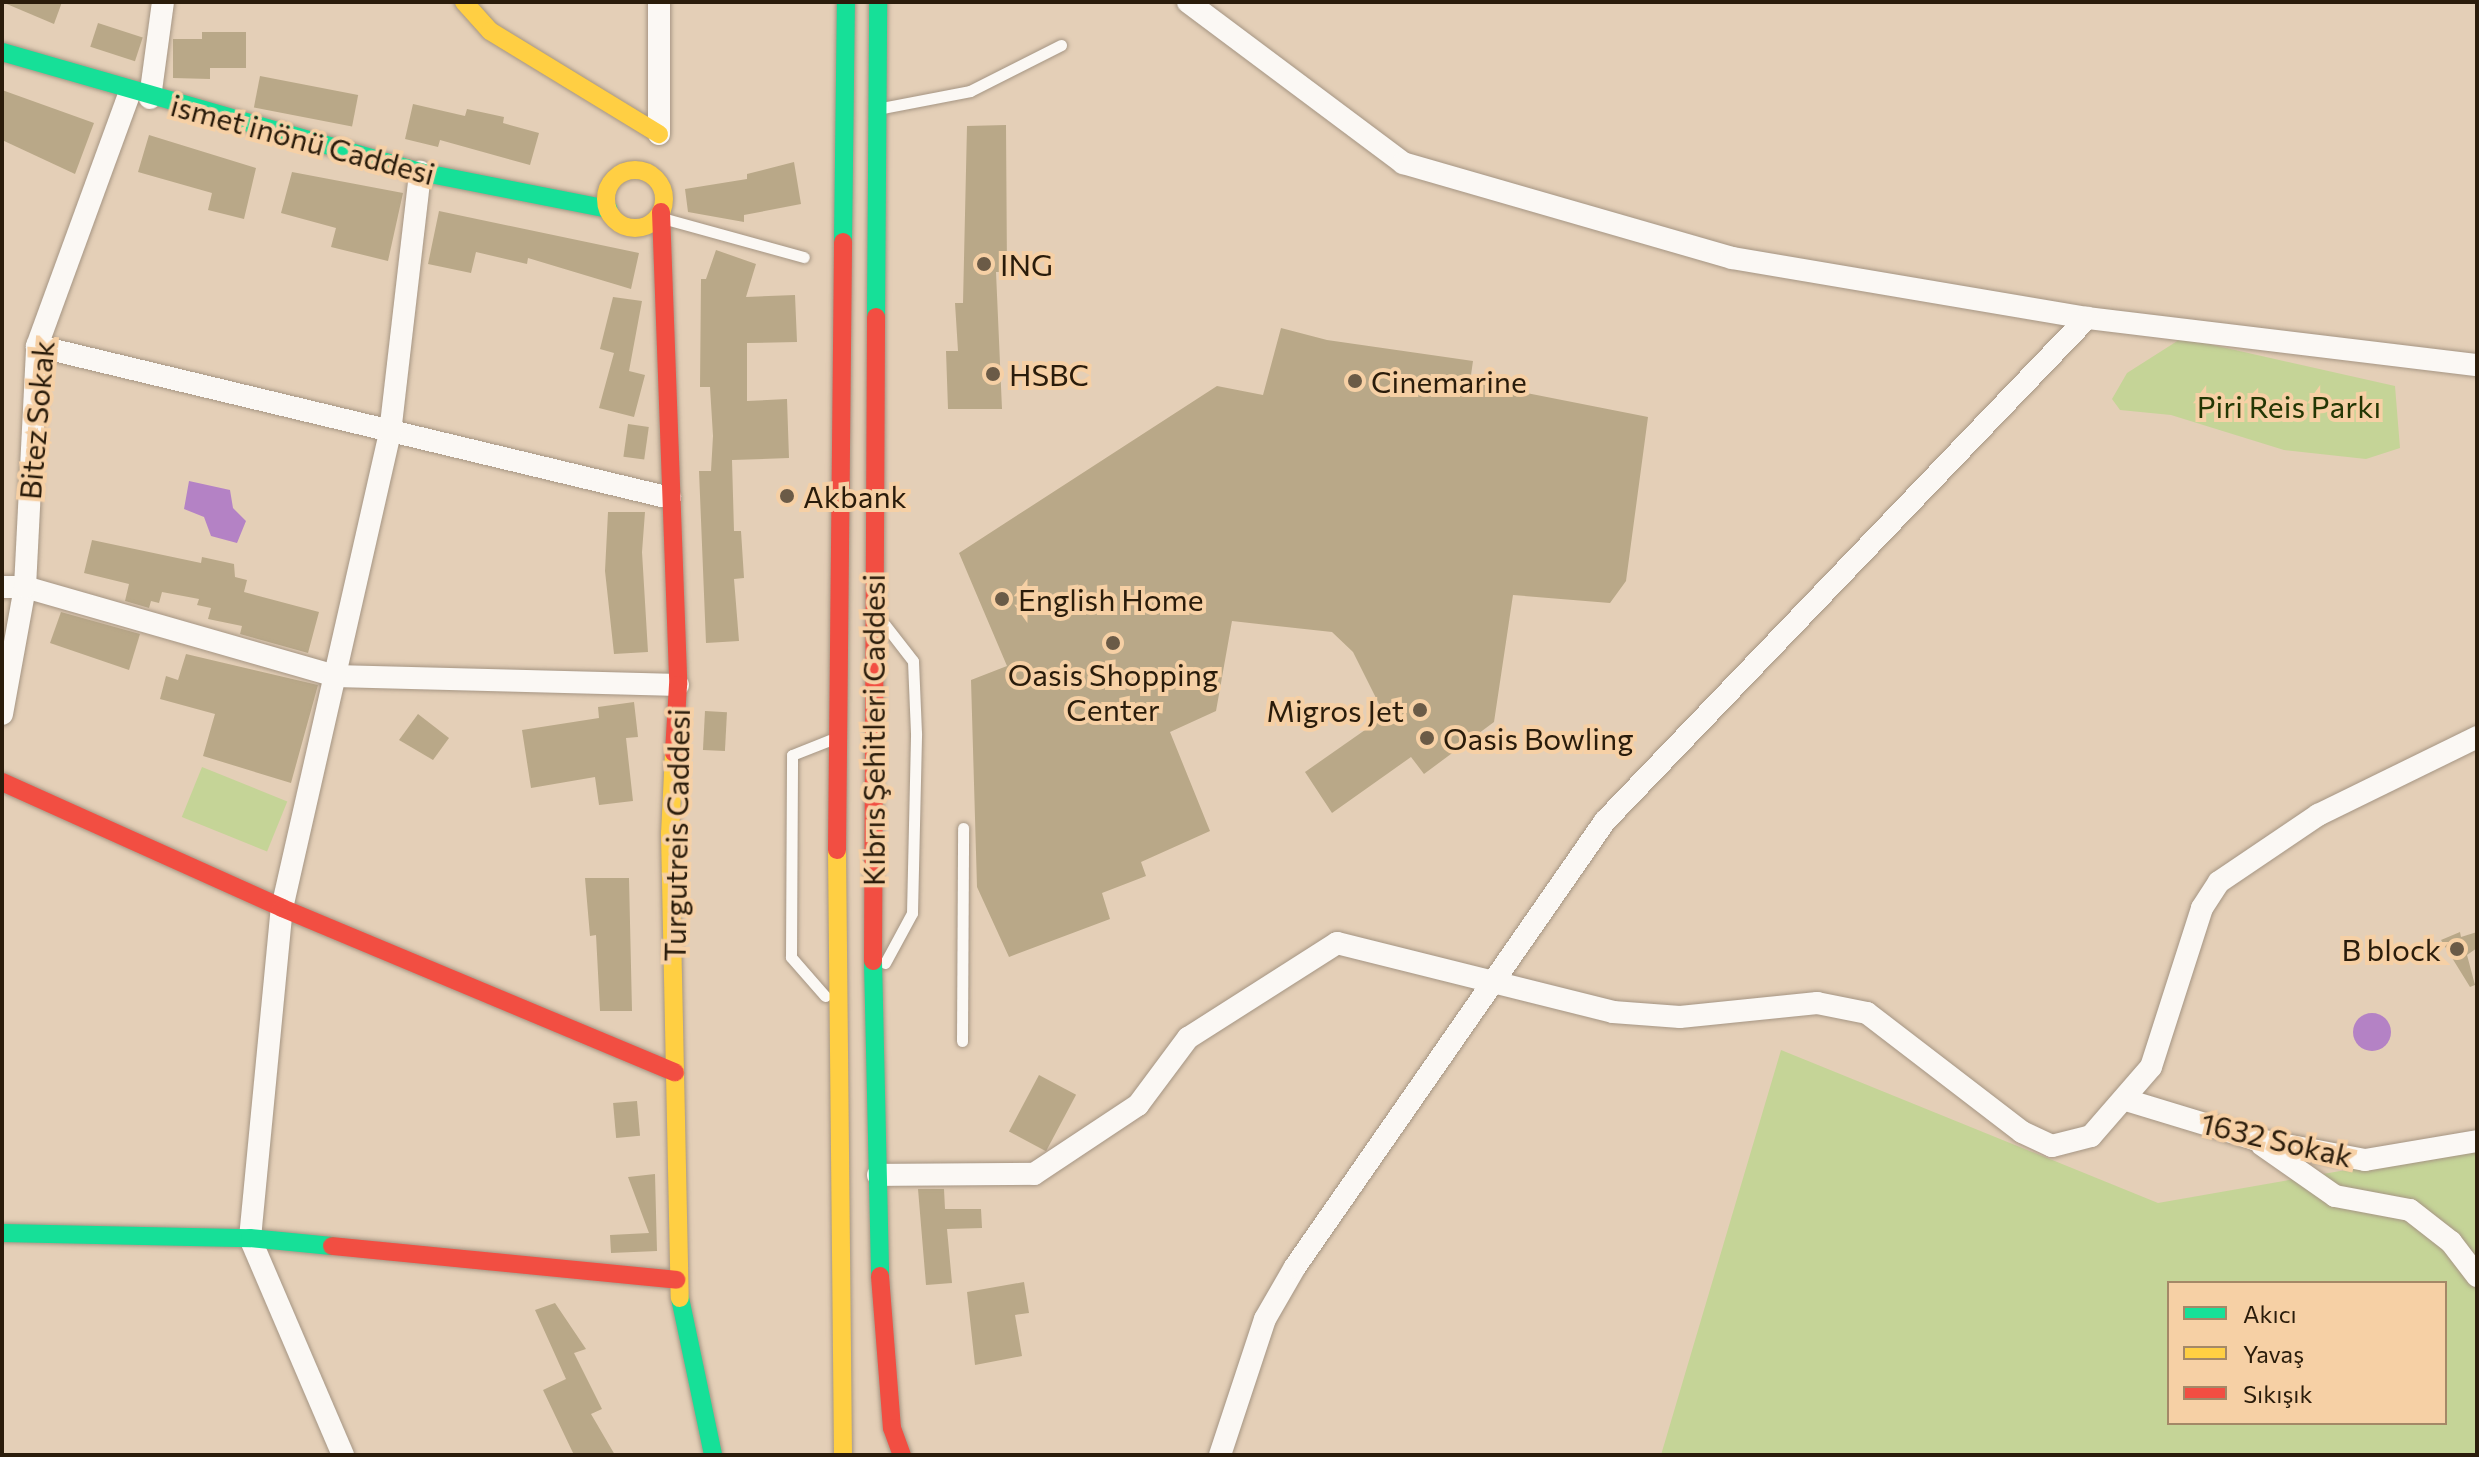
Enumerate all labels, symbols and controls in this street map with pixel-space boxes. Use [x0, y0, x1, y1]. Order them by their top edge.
street label: ismet inönü Caddesi [167, 86, 439, 192]
place label: ING [1000, 246, 1053, 282]
marker: ING [975, 255, 993, 273]
street label: Bitez Sokak [11, 339, 61, 501]
place label: HSBC [1009, 356, 1089, 392]
place label: Cinemarine [1371, 363, 1527, 399]
marker: HSBC [984, 365, 1002, 383]
marker: Cinemarine [1346, 372, 1364, 390]
park label: Piri Reis Parkı [2197, 388, 2381, 424]
place label: Akbank [803, 478, 907, 514]
marker: Akbank [778, 487, 796, 505]
street label: Kıbrıs Şehitleri Caddesi [855, 574, 891, 886]
place label: English Home [1018, 581, 1204, 617]
marker: English Home [993, 590, 1011, 608]
marker: Oasis Shopping Center [1104, 634, 1122, 652]
place label: Oasis Shopping Center [1008, 656, 1218, 726]
place label: Migros Jet [1266, 692, 1404, 728]
marker: Migros Jet [1411, 701, 1429, 719]
street label: Turgutreis Caddesi [656, 708, 696, 962]
place label: Oasis Bowling [1443, 720, 1634, 756]
marker: Oasis Bowling [1418, 729, 1436, 747]
place label: B block [2342, 931, 2441, 967]
marker: B block [2448, 940, 2466, 958]
street label: 1632 Sokak [2198, 1104, 2356, 1174]
legend [2167, 1281, 2447, 1425]
text: Akıcı [2243, 1299, 2297, 1328]
text: Yavaş [2243, 1339, 2304, 1368]
text: Sıkışık [2243, 1379, 2313, 1408]

